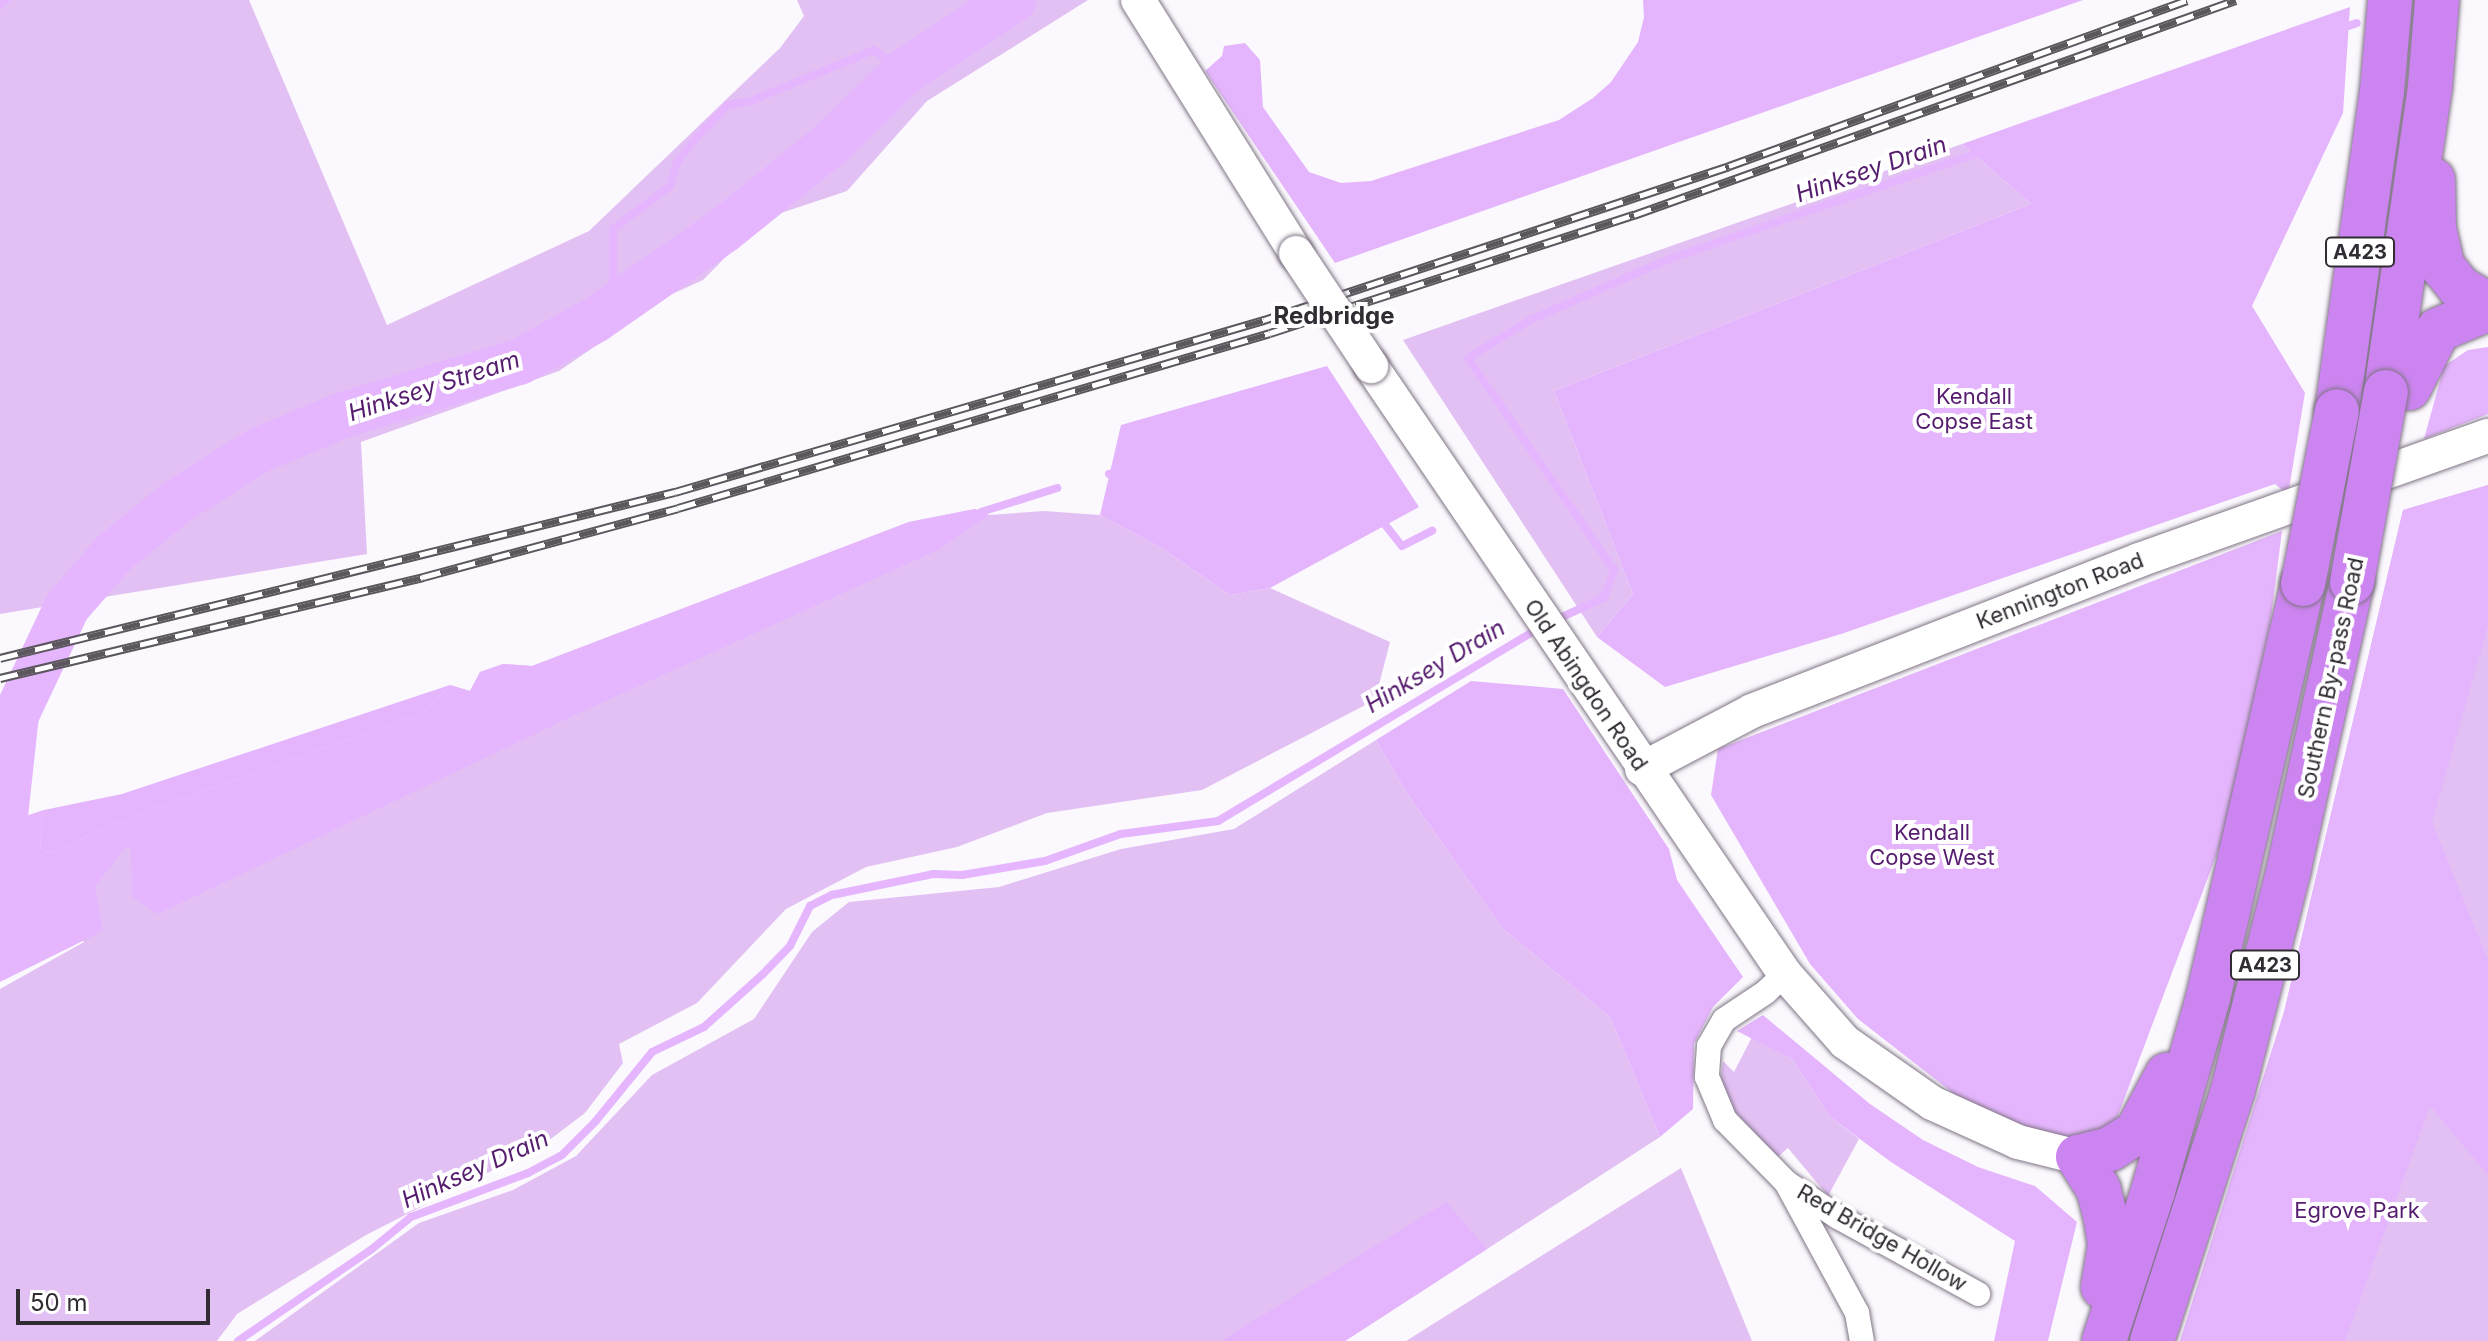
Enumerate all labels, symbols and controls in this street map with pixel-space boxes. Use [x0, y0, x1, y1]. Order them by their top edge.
water label: Hinksey Drain [1792, 130, 1950, 208]
road number: A423 [2324, 236, 2396, 268]
district label: Redbridge [1273, 302, 1395, 330]
water label: Hinksey Stream [345, 345, 523, 427]
park label: Kendall Copse East [1915, 383, 2033, 434]
street label: Kennington Road [1973, 547, 2147, 635]
street label: Southern By-pass Road [2293, 555, 2369, 801]
street label: Old Abingdon Road [1519, 594, 1653, 776]
water label: Hinksey Drain [1360, 613, 1510, 719]
park label: Kendall Copse West [1869, 819, 1995, 870]
road number: A423 [2229, 949, 2301, 981]
water label: Hinksey Drain [397, 1124, 553, 1214]
street label: Red Bridge Hollow [1792, 1179, 1972, 1297]
park label: Egrove Park [2294, 1198, 2420, 1224]
scale bar [20, 1273, 214, 1323]
text: 50 m [30, 1288, 88, 1317]

